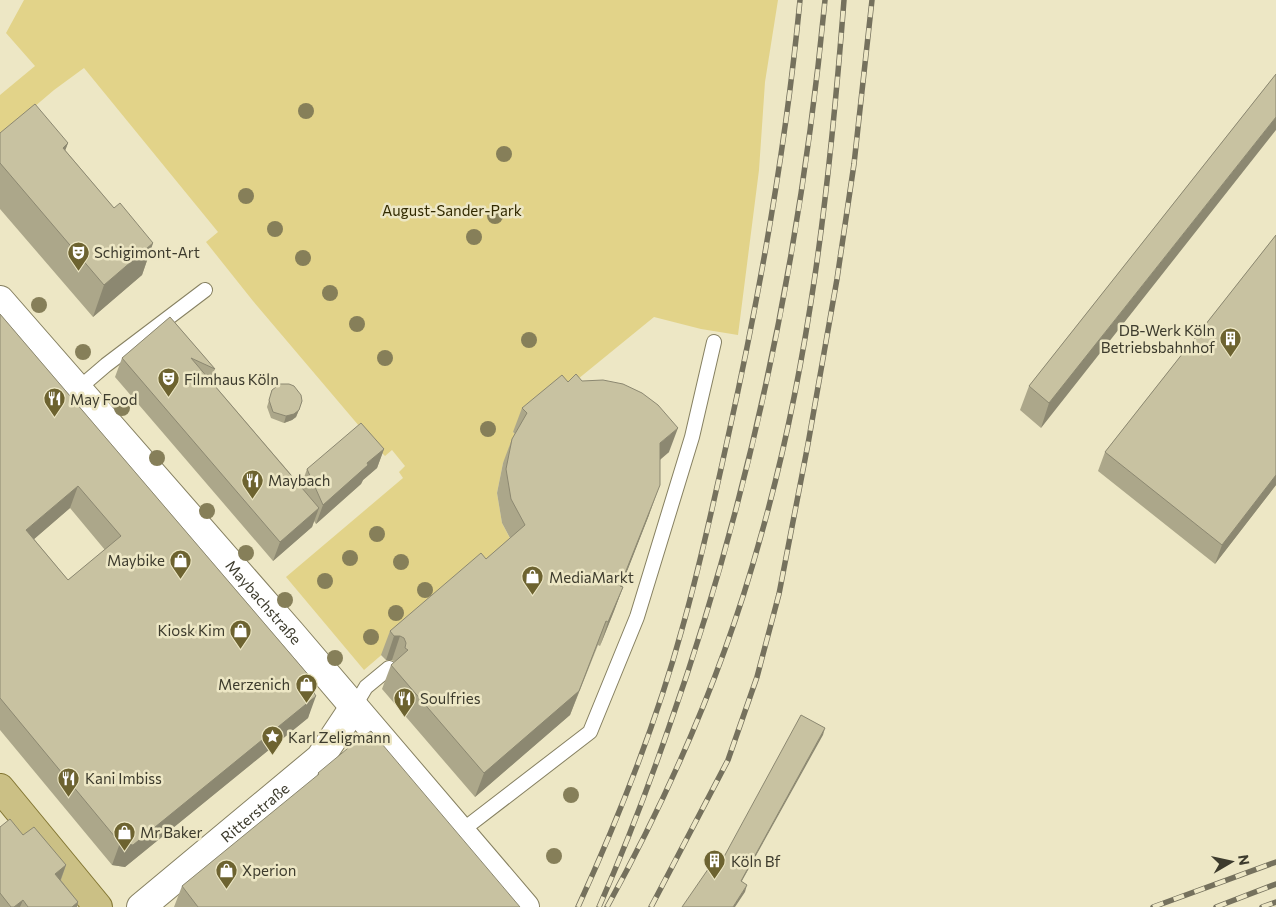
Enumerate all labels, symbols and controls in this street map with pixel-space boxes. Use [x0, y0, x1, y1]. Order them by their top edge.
park label: August-Sander-Park [382, 201, 522, 219]
theatre icon: Schigimont-Art [66, 240, 90, 271]
place label: Schigimont-Art [94, 243, 200, 261]
place label: DB-Werk Köln Betriebsbahnhof [1101, 321, 1215, 356]
building icon: DB-Werk Köln Betriebsbahnhof [1219, 327, 1243, 358]
theatre icon: Filmhaus Köln [156, 367, 180, 398]
place label: Filmhaus Köln [184, 370, 279, 388]
restaurant icon: May Food [42, 387, 66, 418]
place label: May Food [70, 390, 137, 408]
restaurant icon: Maybach [240, 468, 264, 499]
place label: Maybach [268, 471, 330, 489]
shop icon: Maybike [169, 548, 193, 579]
place label: Maybike [107, 551, 165, 569]
street label: Maybachstraße [222, 556, 306, 648]
shop icon: MediaMarkt [521, 565, 545, 596]
place label: MediaMarkt [549, 568, 634, 586]
shop icon: Kiosk Kim [229, 618, 253, 649]
place label: Kiosk Kim [157, 621, 225, 639]
shop icon: Merzenich [294, 672, 318, 703]
place label: Merzenich [218, 675, 290, 693]
restaurant icon: Soulfries [392, 686, 416, 717]
place label: Soulfries [420, 689, 481, 707]
place icon: Karl Zeligmann [260, 725, 284, 756]
place label: Karl Zeligmann [288, 728, 391, 746]
restaurant icon: Kani Imbiss [57, 766, 81, 797]
place label: Kani Imbiss [85, 769, 162, 787]
street label: Ritterstraße [217, 779, 293, 846]
shop icon: Mr Baker [112, 820, 136, 851]
place label: Mr Baker [140, 823, 202, 841]
north arrow [1206, 837, 1256, 887]
building icon: Köln Bf [703, 849, 727, 880]
place label: Köln Bf [731, 852, 780, 870]
text: N [1235, 853, 1254, 866]
shop icon: Xperion [214, 858, 238, 889]
place label: Xperion [242, 861, 296, 879]

